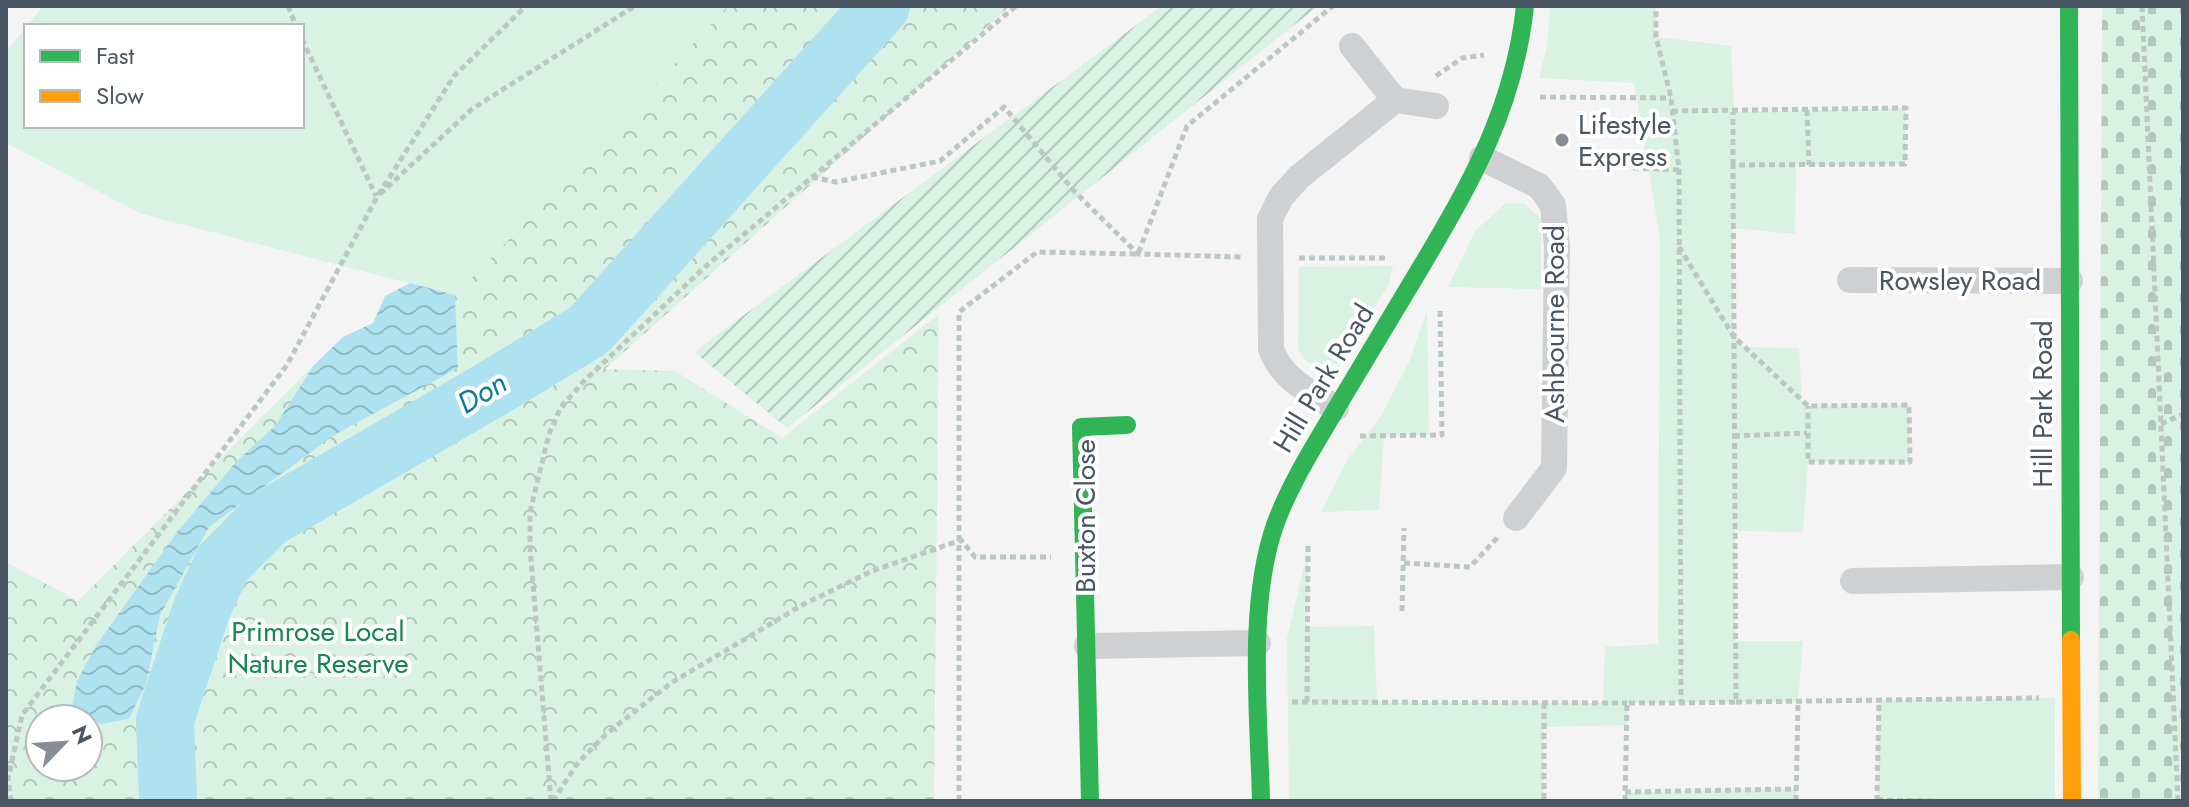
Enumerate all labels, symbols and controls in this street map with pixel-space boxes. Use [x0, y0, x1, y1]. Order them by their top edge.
legend [24, 24, 304, 128]
text: Fast [96, 38, 134, 73]
text: Slow [96, 78, 144, 113]
place label: Lifestyle Express [1578, 104, 1672, 177]
marker: Lifestyle Express [1553, 131, 1571, 149]
street label: Ashbourne Road [1534, 225, 1575, 423]
street label: Rowsley Road [1879, 260, 2041, 301]
street label: Hill Park Road [1263, 296, 1384, 461]
street label: Hill Park Road [2022, 320, 2063, 488]
water label: Don [449, 361, 515, 424]
street label: Buxton Close [1065, 439, 1106, 593]
park label: Primrose Local Nature Reserve [227, 611, 409, 684]
north arrow [24, 703, 104, 783]
text: N [64, 720, 100, 749]

